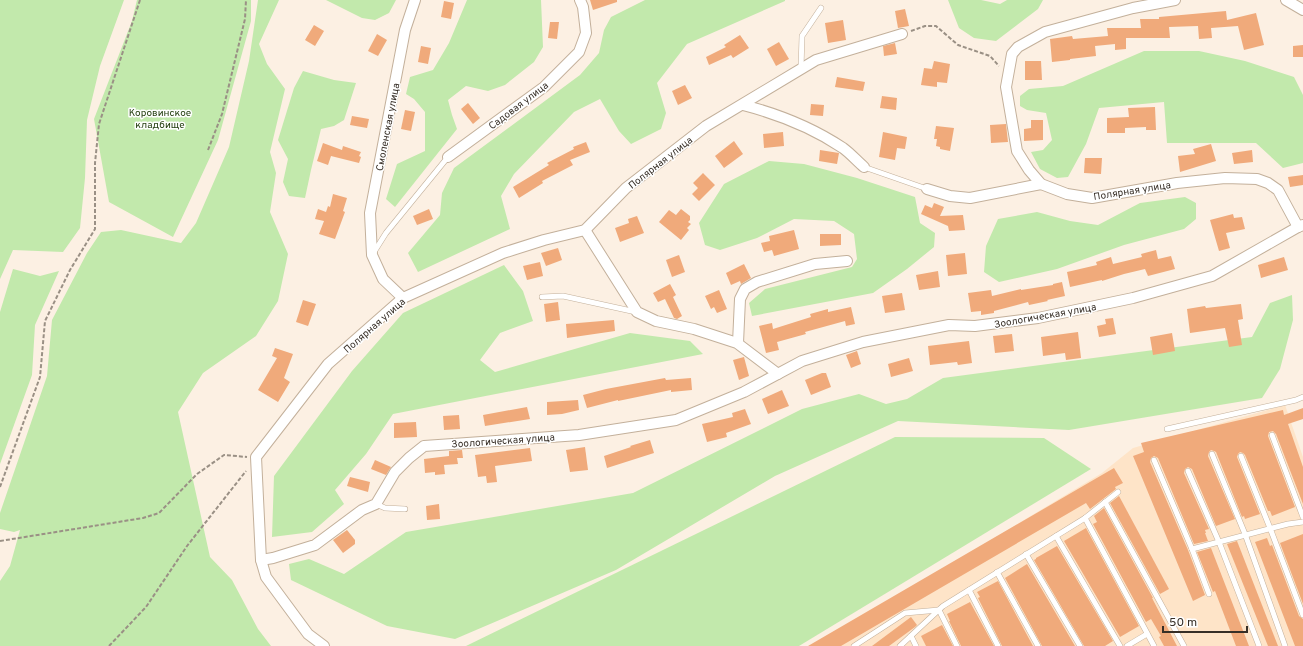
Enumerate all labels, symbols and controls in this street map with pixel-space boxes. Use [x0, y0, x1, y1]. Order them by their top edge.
street label: Садовая улица [486, 79, 551, 133]
street label: Смоленская улица [374, 82, 403, 172]
park label: Коровинское кладбище [129, 107, 191, 132]
street label: Полярная улица [626, 134, 696, 192]
street label: Полярная улица [1093, 179, 1172, 204]
street label: Полярная улица [341, 296, 409, 357]
street label: Зоологическая улица [993, 301, 1097, 332]
street label: Зоологическая улица [451, 431, 555, 452]
scale bar [1163, 608, 1247, 634]
text: 50 m [1169, 615, 1197, 631]

